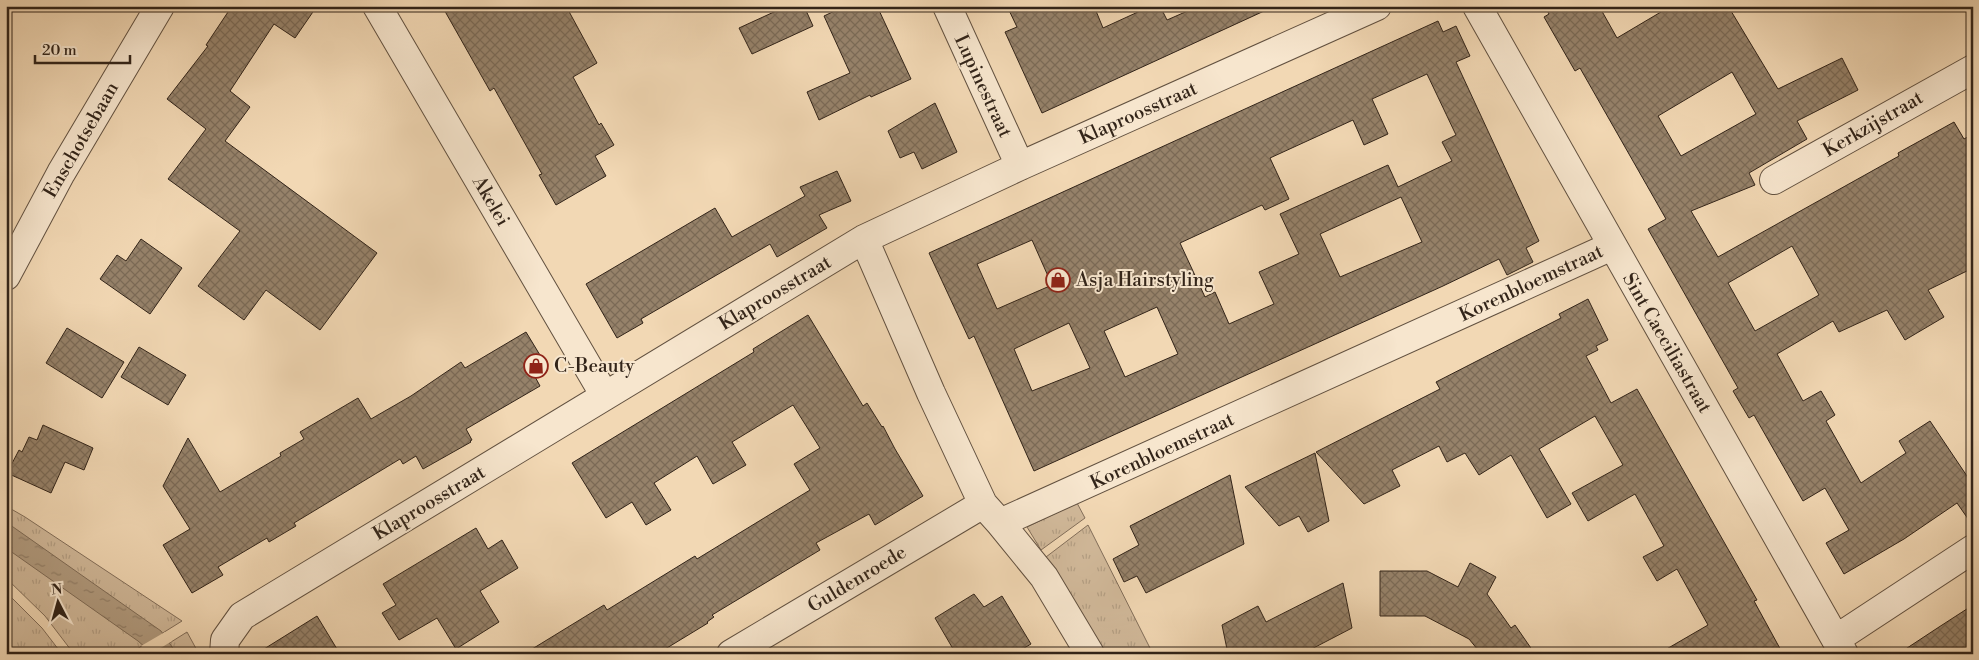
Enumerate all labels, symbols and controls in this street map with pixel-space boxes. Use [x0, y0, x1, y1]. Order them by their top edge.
street label: Lupinestraat [949, 31, 1017, 142]
scale bar [35, 32, 130, 64]
text: 20 m [42, 41, 77, 60]
street label: Klaproosstraat [1075, 76, 1201, 150]
street label: Enschotsebaan [38, 78, 124, 202]
street label: Kerkzijstraat [1819, 86, 1928, 162]
street label: Akelei [467, 171, 515, 230]
street label: Korenbloemstraat [1455, 239, 1607, 327]
street label: Klaproosstraat [714, 250, 836, 336]
shop icon: Asja Hairstyling [1045, 267, 1071, 293]
place label: Asja Hairstyling [1075, 268, 1214, 292]
street label: Sint Caeciliastraat [1617, 269, 1717, 418]
shop icon: C-Beauty [523, 353, 549, 379]
place label: C-Beauty [554, 354, 635, 378]
street label: Korenbloemstraat [1086, 407, 1238, 495]
street label: Klaproosstraat [368, 460, 490, 546]
street label: Guldenroede [803, 540, 911, 618]
north arrow [32, 578, 82, 628]
text: N [50, 581, 63, 600]

